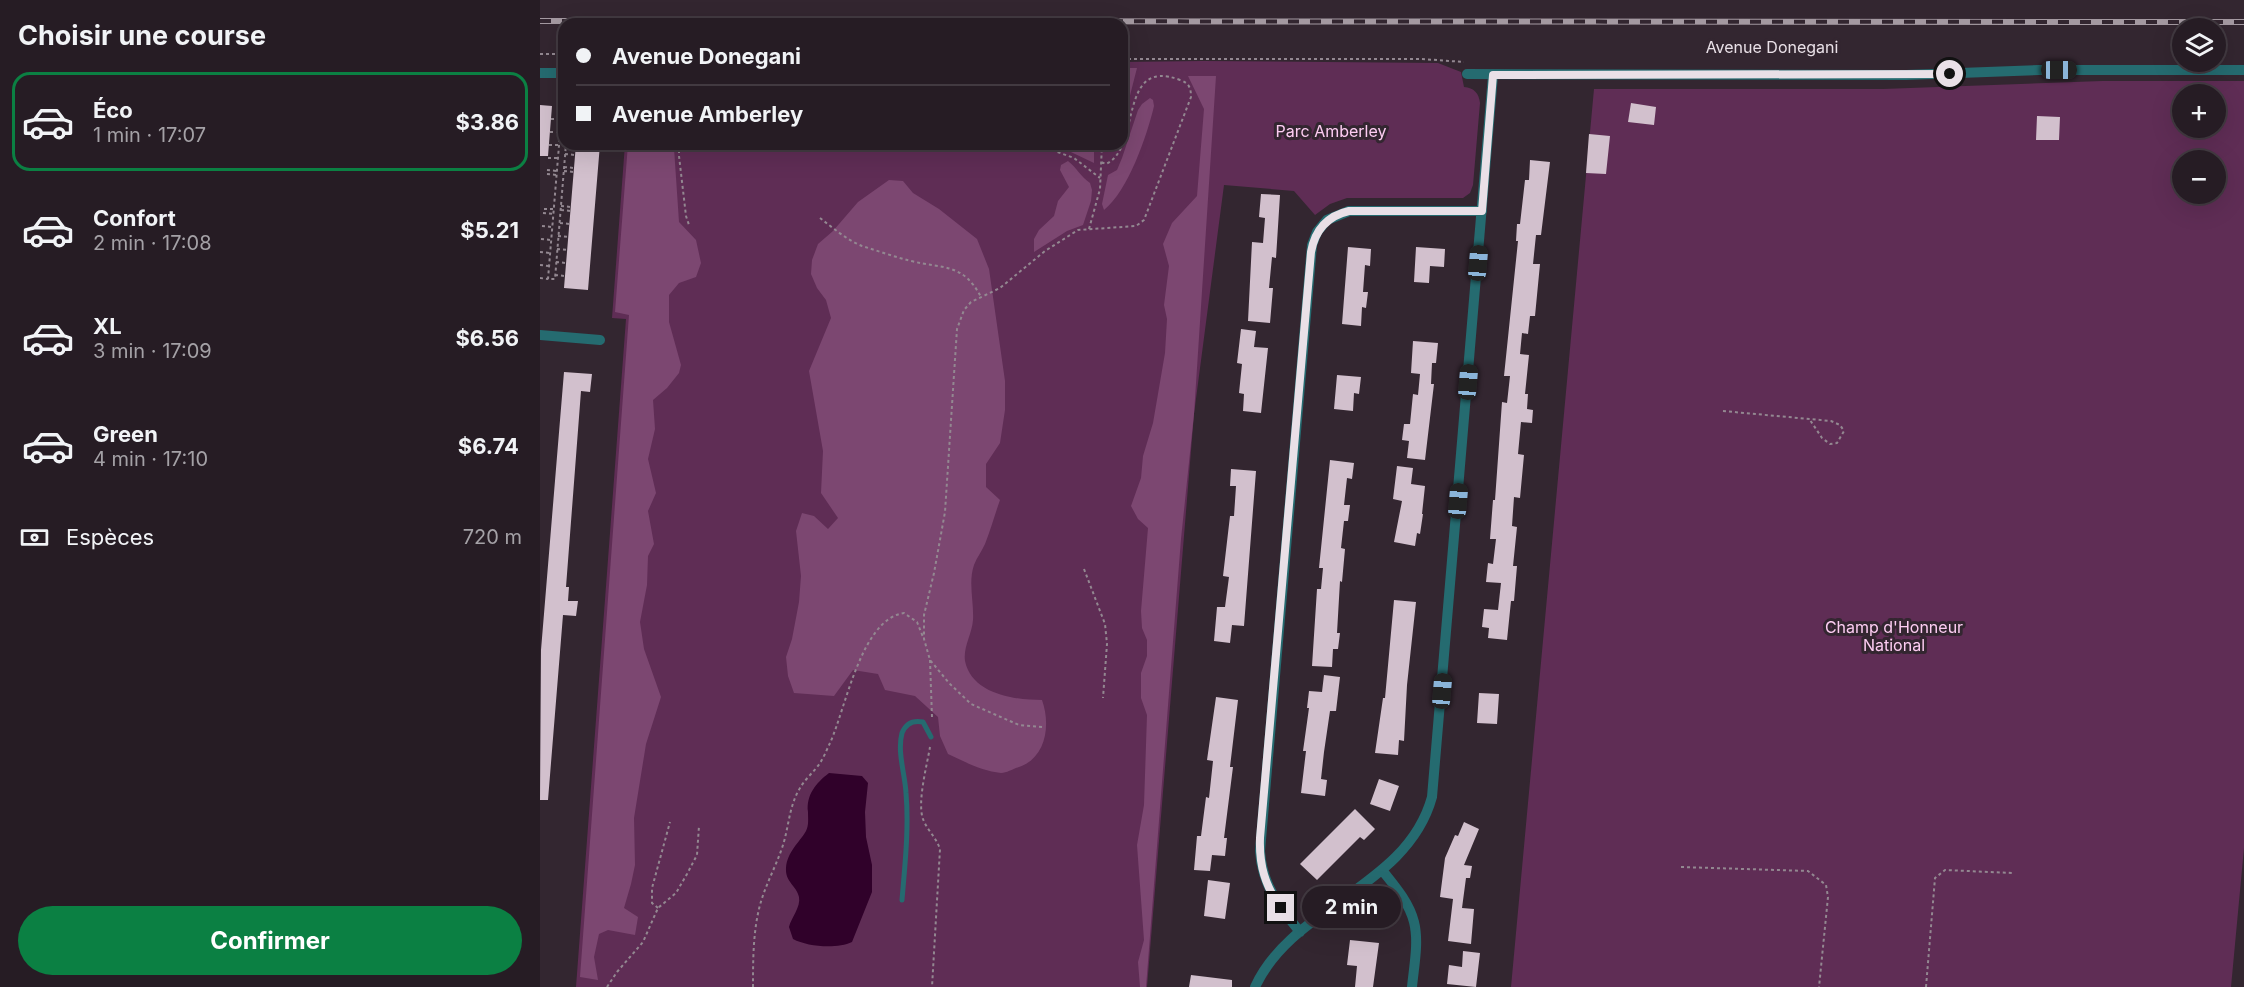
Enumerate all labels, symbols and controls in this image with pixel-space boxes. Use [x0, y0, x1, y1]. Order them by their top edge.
map controls [2172, 18, 2226, 204]
button: layers [2172, 18, 2226, 72]
text: Choisir une course [18, 19, 266, 52]
street label: Avenue Donegani [1706, 37, 1838, 57]
text: Avenue Donegani [612, 43, 801, 69]
route start [1936, 60, 1963, 87]
car [2041, 61, 2077, 79]
button: + [2172, 84, 2226, 138]
icon: car [21, 95, 75, 149]
text: Éco [93, 97, 133, 123]
text: Avenue Amberley [612, 101, 803, 127]
text: $3.86 [456, 109, 519, 135]
park label: Parc Amberley [1276, 121, 1386, 141]
text: 1 min · 17:07 [93, 123, 206, 147]
button: − [2172, 150, 2226, 204]
icon: car [21, 203, 75, 257]
text: Confort [93, 205, 176, 231]
text: $5.21 [460, 217, 519, 243]
text: 2 min · 17:08 [93, 231, 212, 255]
car [1467, 244, 1489, 282]
icon: car [21, 311, 75, 365]
text: XL [93, 313, 122, 339]
text: $6.56 [455, 325, 519, 351]
text: 3 min · 17:09 [93, 339, 212, 363]
car [1457, 363, 1479, 401]
icon: car [21, 419, 75, 473]
text: Green [93, 421, 158, 447]
text: $6.74 [458, 433, 519, 459]
text: 4 min · 17:10 [93, 447, 208, 471]
car [1447, 482, 1469, 520]
icon: cash [18, 521, 51, 554]
text: Espèces [66, 524, 154, 550]
text: 720 m [463, 525, 522, 549]
park label: Champ d'Honneur National [1825, 617, 1963, 655]
car [1431, 672, 1453, 710]
callout: 2 min [1302, 887, 1401, 929]
route end [1267, 894, 1294, 921]
text: 2 min [1325, 895, 1378, 919]
button: Confirmer [18, 906, 522, 975]

